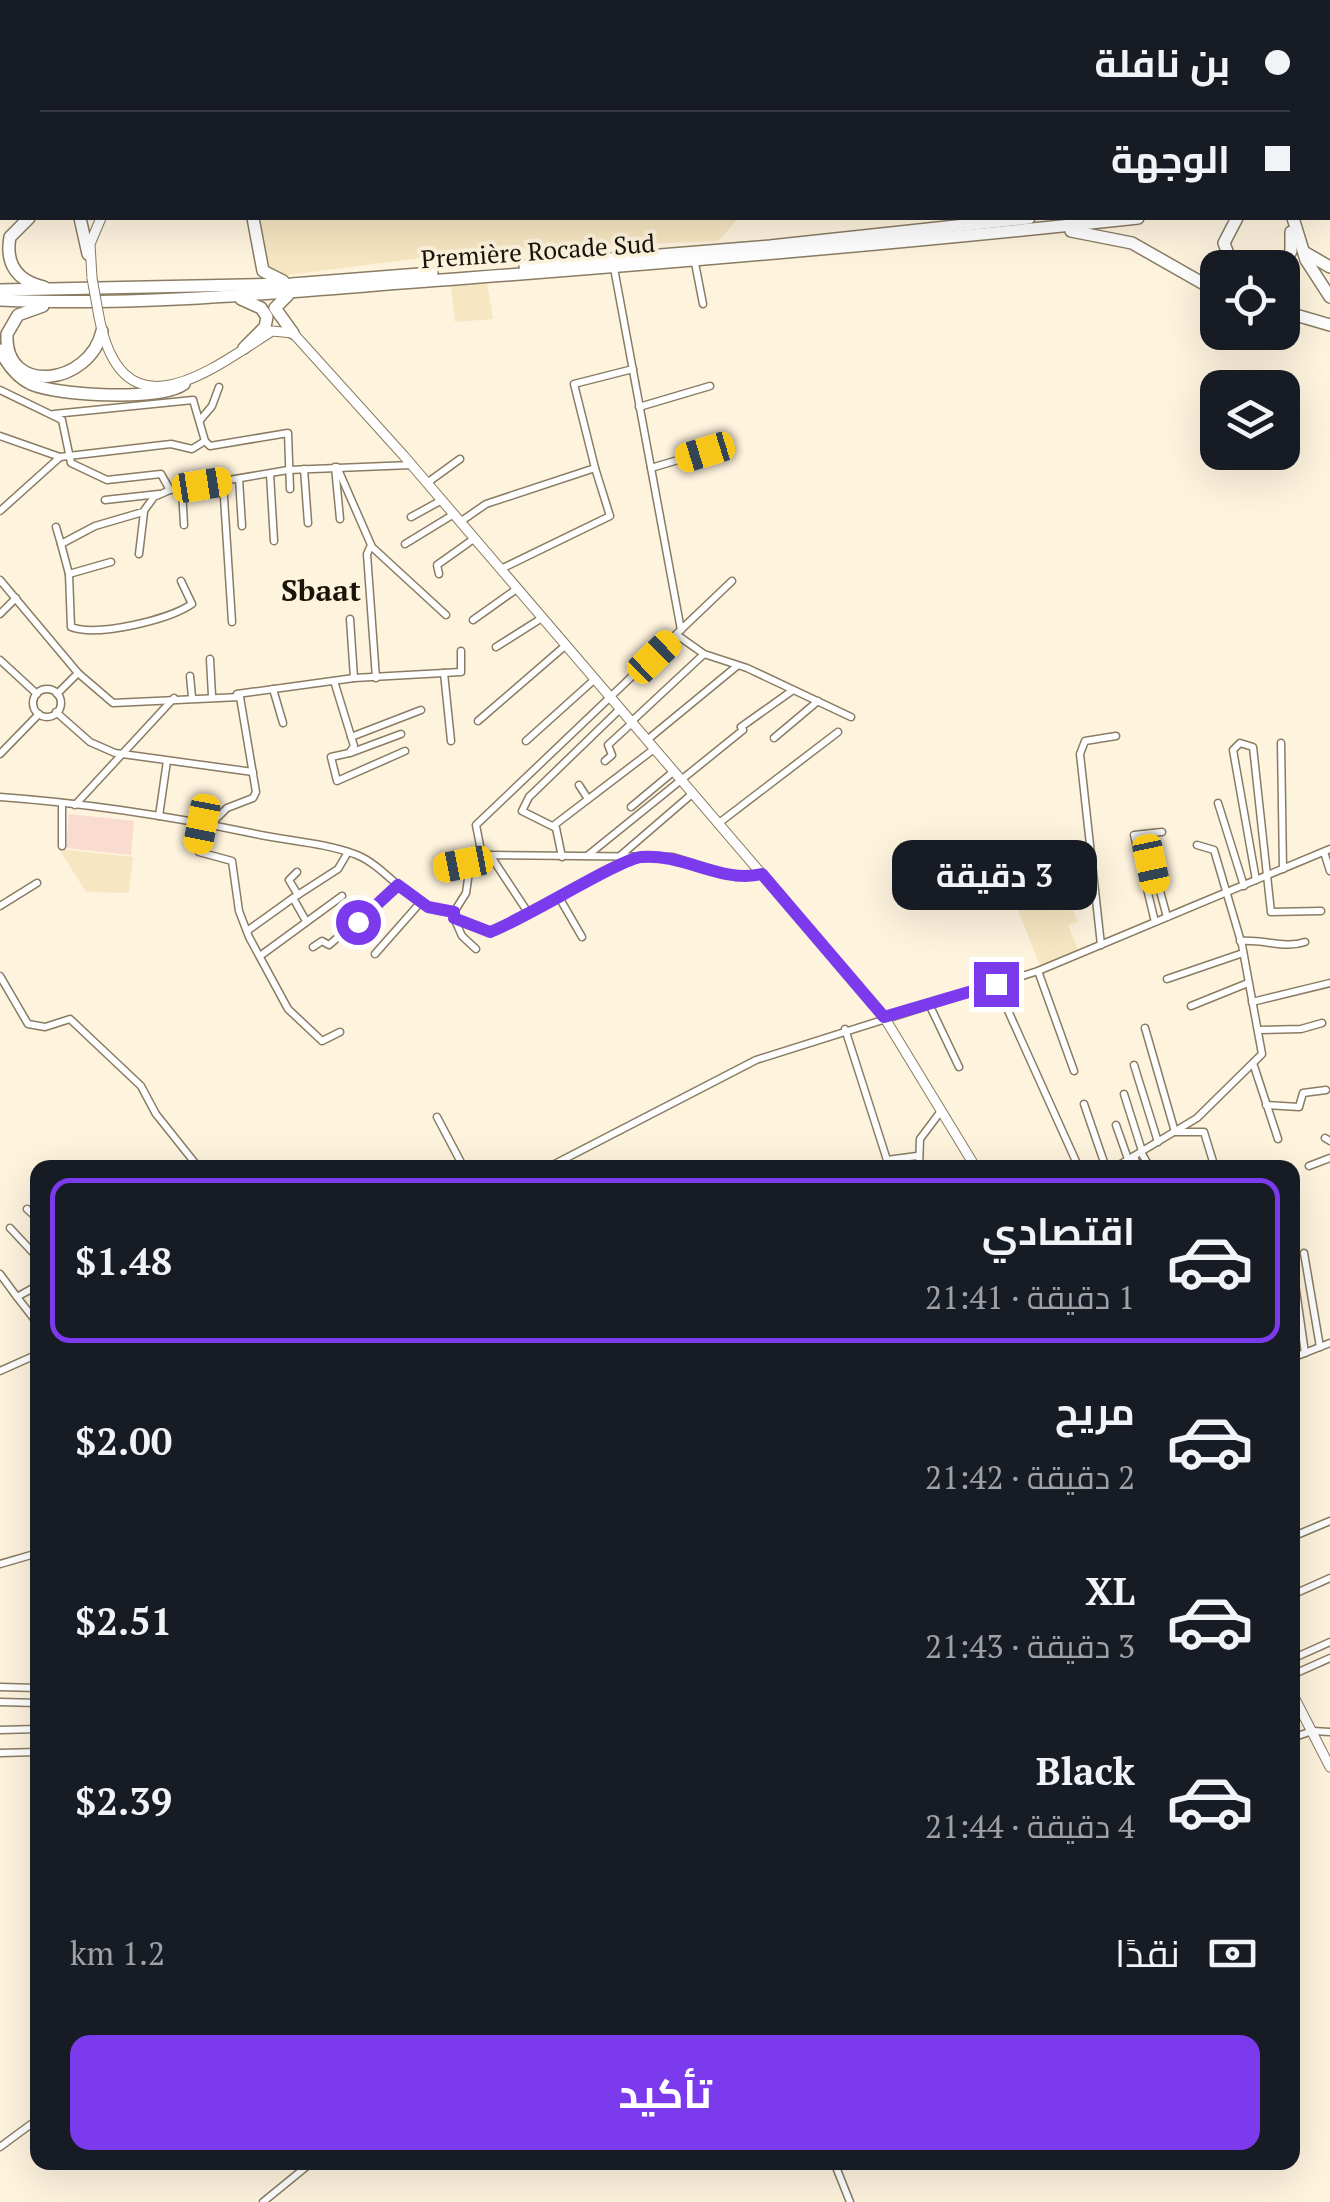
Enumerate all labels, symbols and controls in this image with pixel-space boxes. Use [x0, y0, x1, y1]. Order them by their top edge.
text: بن نافلة [1094, 38, 1230, 88]
text: الوجهة [1111, 134, 1230, 184]
street label: Première Rocade Sud [420, 226, 656, 275]
map controls [1200, 250, 1300, 470]
button: locate [1200, 250, 1300, 350]
button: layers [1200, 370, 1300, 470]
car [672, 429, 738, 475]
car [170, 465, 234, 505]
district label: Sbaat [281, 570, 361, 610]
car [622, 625, 686, 689]
car [182, 792, 222, 856]
car [1130, 832, 1172, 896]
callout: 3 دقيقة [894, 839, 1098, 909]
car [431, 844, 495, 884]
text: 3 دقيقة [936, 854, 1053, 896]
route start [336, 900, 381, 945]
route end [974, 962, 1019, 1007]
text: اقتصادي [982, 1206, 1135, 1256]
icon: car [1165, 1216, 1255, 1306]
text: $1.48 [75, 1236, 172, 1286]
text: 1 دقيقة · 21:41 [925, 1276, 1135, 1318]
text: مريح [1055, 1386, 1135, 1436]
icon: car [1165, 1396, 1255, 1486]
text: $2.00 [75, 1416, 172, 1466]
text: 2 دقيقة · 21:42 [925, 1456, 1135, 1498]
text: XL [1085, 1566, 1135, 1616]
icon: car [1165, 1576, 1255, 1666]
text: $2.51 [75, 1596, 172, 1646]
text: 3 دقيقة · 21:43 [925, 1625, 1135, 1667]
text: Black [1036, 1746, 1135, 1796]
icon: car [1165, 1756, 1255, 1846]
text: $2.39 [75, 1776, 172, 1826]
text: 4 دقيقة · 21:44 [925, 1805, 1135, 1847]
icon: cash [1205, 1926, 1260, 1981]
text: نقدًا [1115, 1928, 1180, 1978]
text: 1.2 km [70, 1932, 165, 1974]
button: تأكيد [70, 2035, 1260, 2150]

